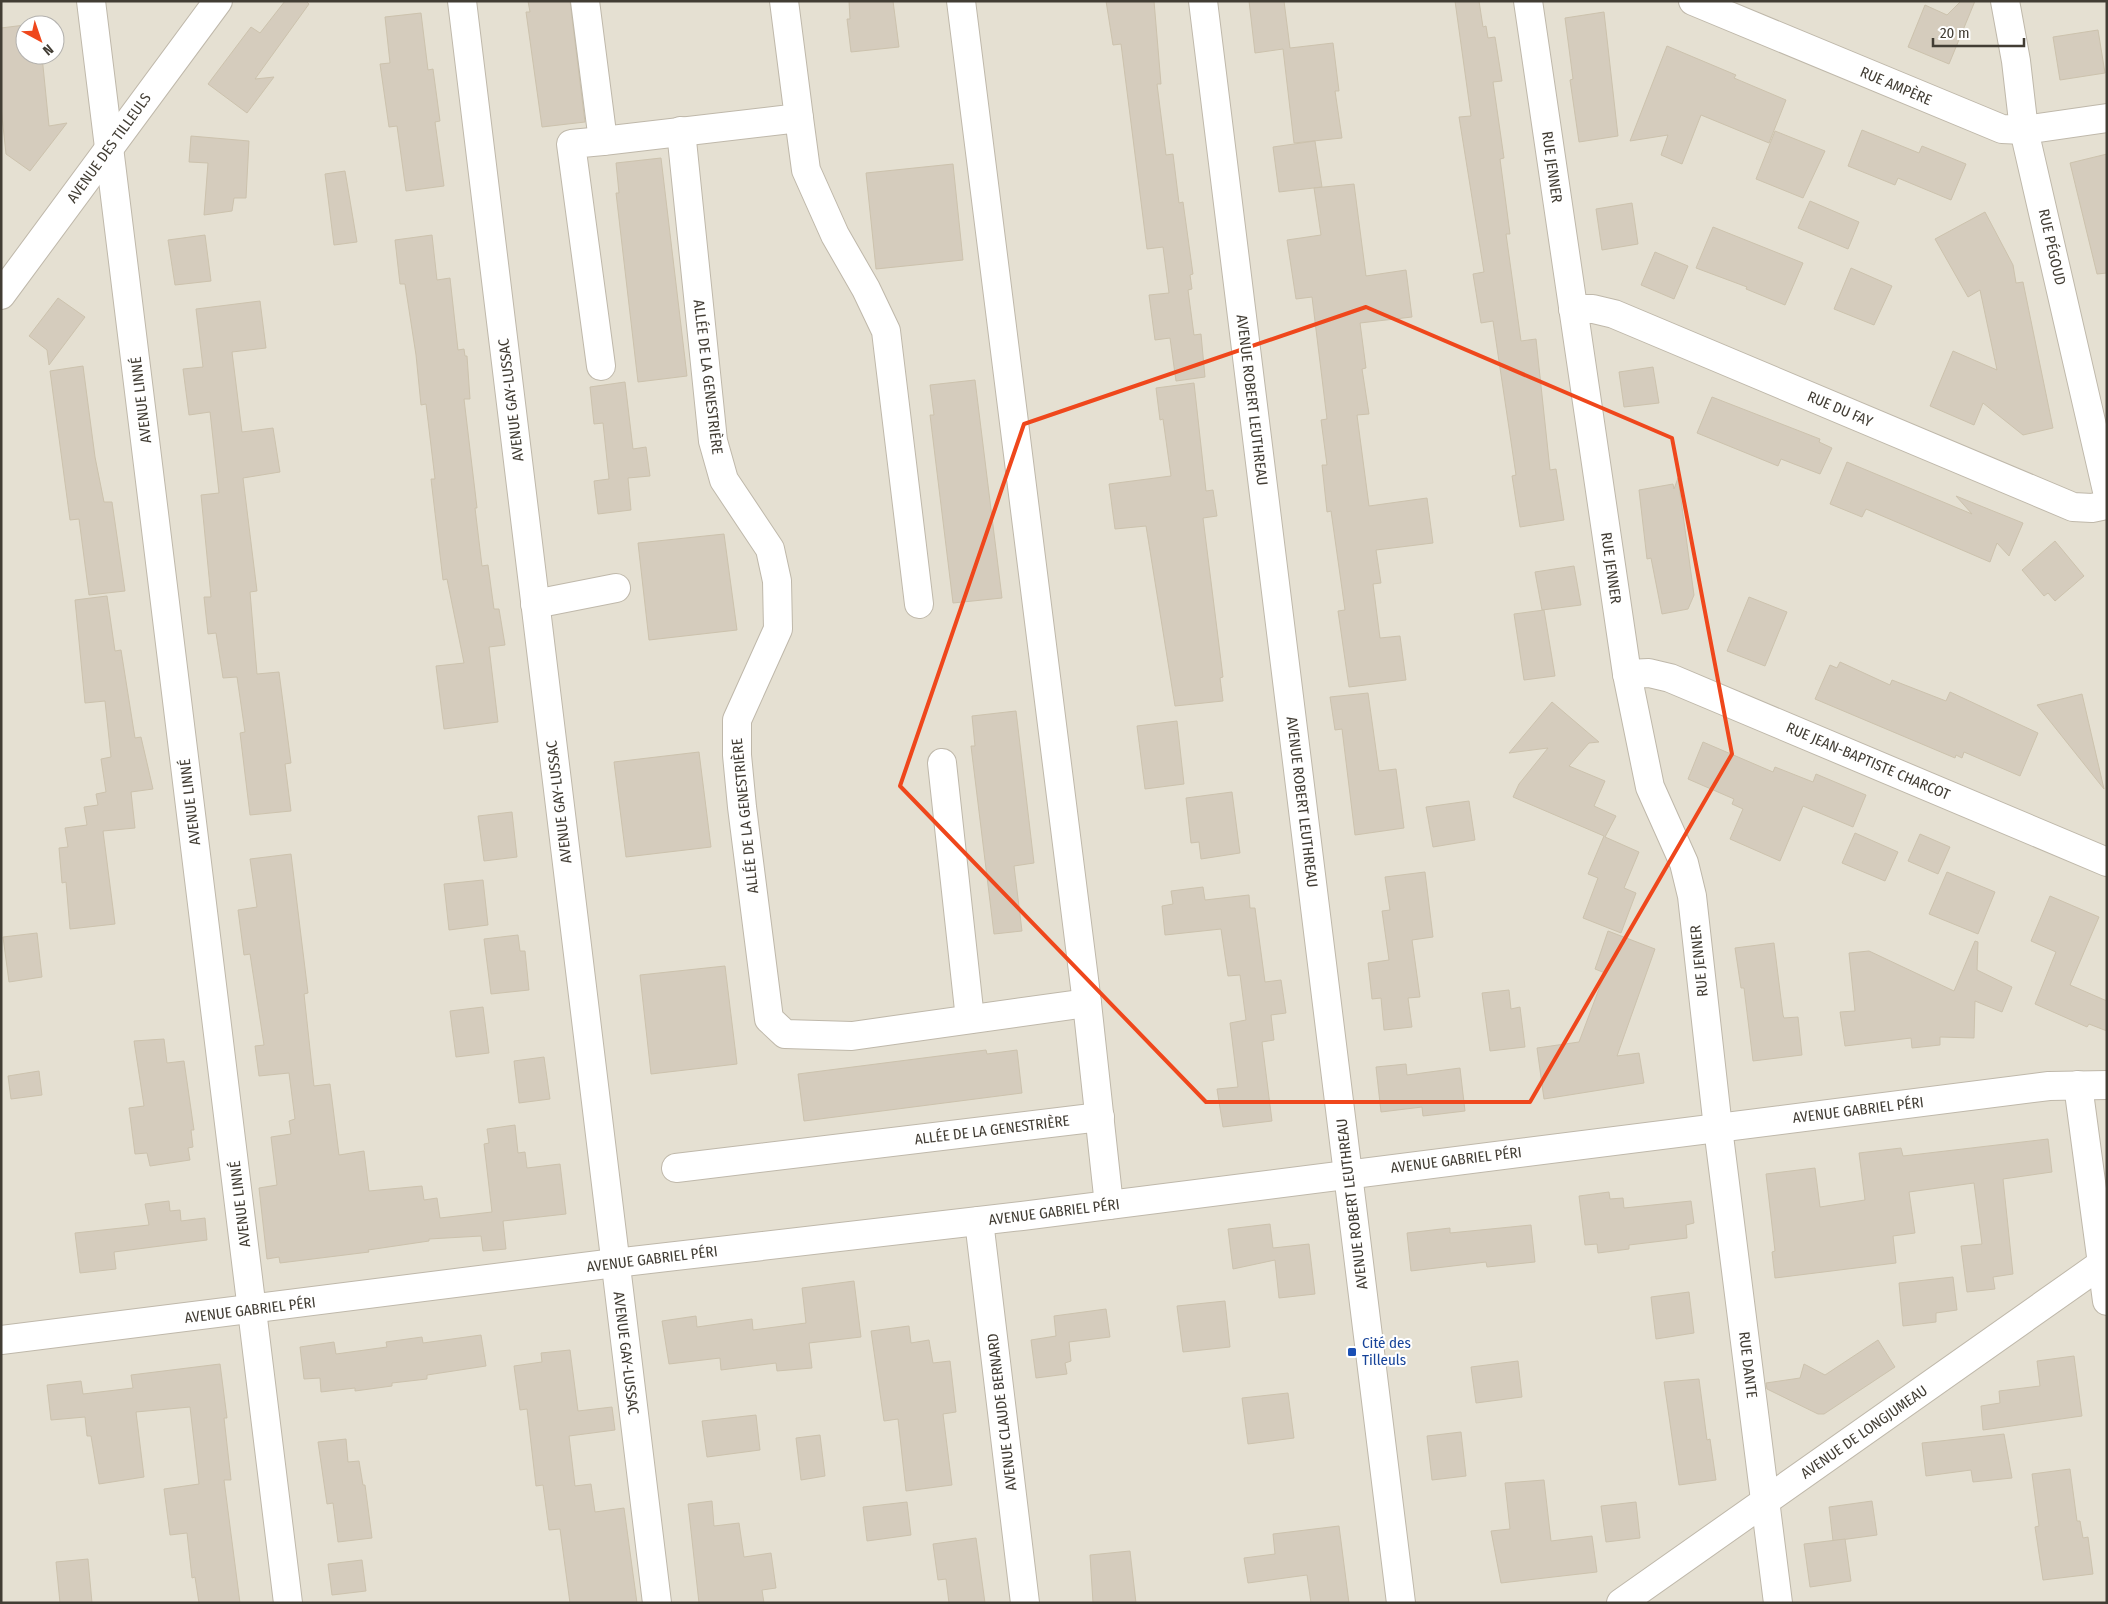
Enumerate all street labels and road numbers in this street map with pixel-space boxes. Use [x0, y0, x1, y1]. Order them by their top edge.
street label: RUE AMPÈRE [1857, 63, 1935, 109]
street label: AVENUE DES TILLEULS [63, 90, 155, 206]
street label: RUE JENNER [1538, 130, 1566, 204]
street label: RUE PÉGOUD [2034, 207, 2070, 287]
street label: ALLÉE DE LA GENESTRIÈRE [690, 298, 726, 456]
street label: AVENUE ROBERT LEUTHREAU [1233, 313, 1271, 487]
street label: AVENUE GAY-LUSSAC [494, 337, 527, 463]
street label: AVENUE LINNÉ [127, 356, 155, 444]
street label: RUE DU FAY [1805, 387, 1876, 431]
street label: RUE JENNER [1597, 531, 1625, 605]
street label: AVENUE ROBERT LEUTHREAU [1283, 715, 1321, 889]
street label: RUE JEAN-BAPTISTE CHARCOT [1784, 718, 1953, 804]
street label: ALLÉE DE LA GENESTRIÈRE [728, 737, 762, 895]
street label: AVENUE GAY-LUSSAC [542, 739, 575, 865]
street label: AVENUE LINNÉ [176, 758, 204, 846]
street label: RUE JENNER [1686, 924, 1712, 998]
street label: AVENUE GABRIEL PÉRI [1791, 1093, 1925, 1127]
street label: ALLÉE DE LA GENESTRIÈRE [913, 1112, 1071, 1148]
street label: AVENUE ROBERT LEUTHREAU [1333, 1117, 1371, 1291]
street label: AVENUE GABRIEL PÉRI [1389, 1143, 1523, 1177]
street label: AVENUE LINNÉ [226, 1160, 254, 1248]
street label: AVENUE GABRIEL PÉRI [987, 1195, 1121, 1229]
street label: AVENUE GABRIEL PÉRI [585, 1242, 719, 1276]
street label: AVENUE GAY-LUSSAC [610, 1290, 643, 1416]
street label: AVENUE GABRIEL PÉRI [183, 1293, 317, 1327]
street label: RUE DANTE [1735, 1331, 1761, 1399]
street label: AVENUE CLAUDE BERNARD [983, 1332, 1021, 1492]
street label: AVENUE DE LONGJUMEAU [1797, 1382, 1931, 1482]

